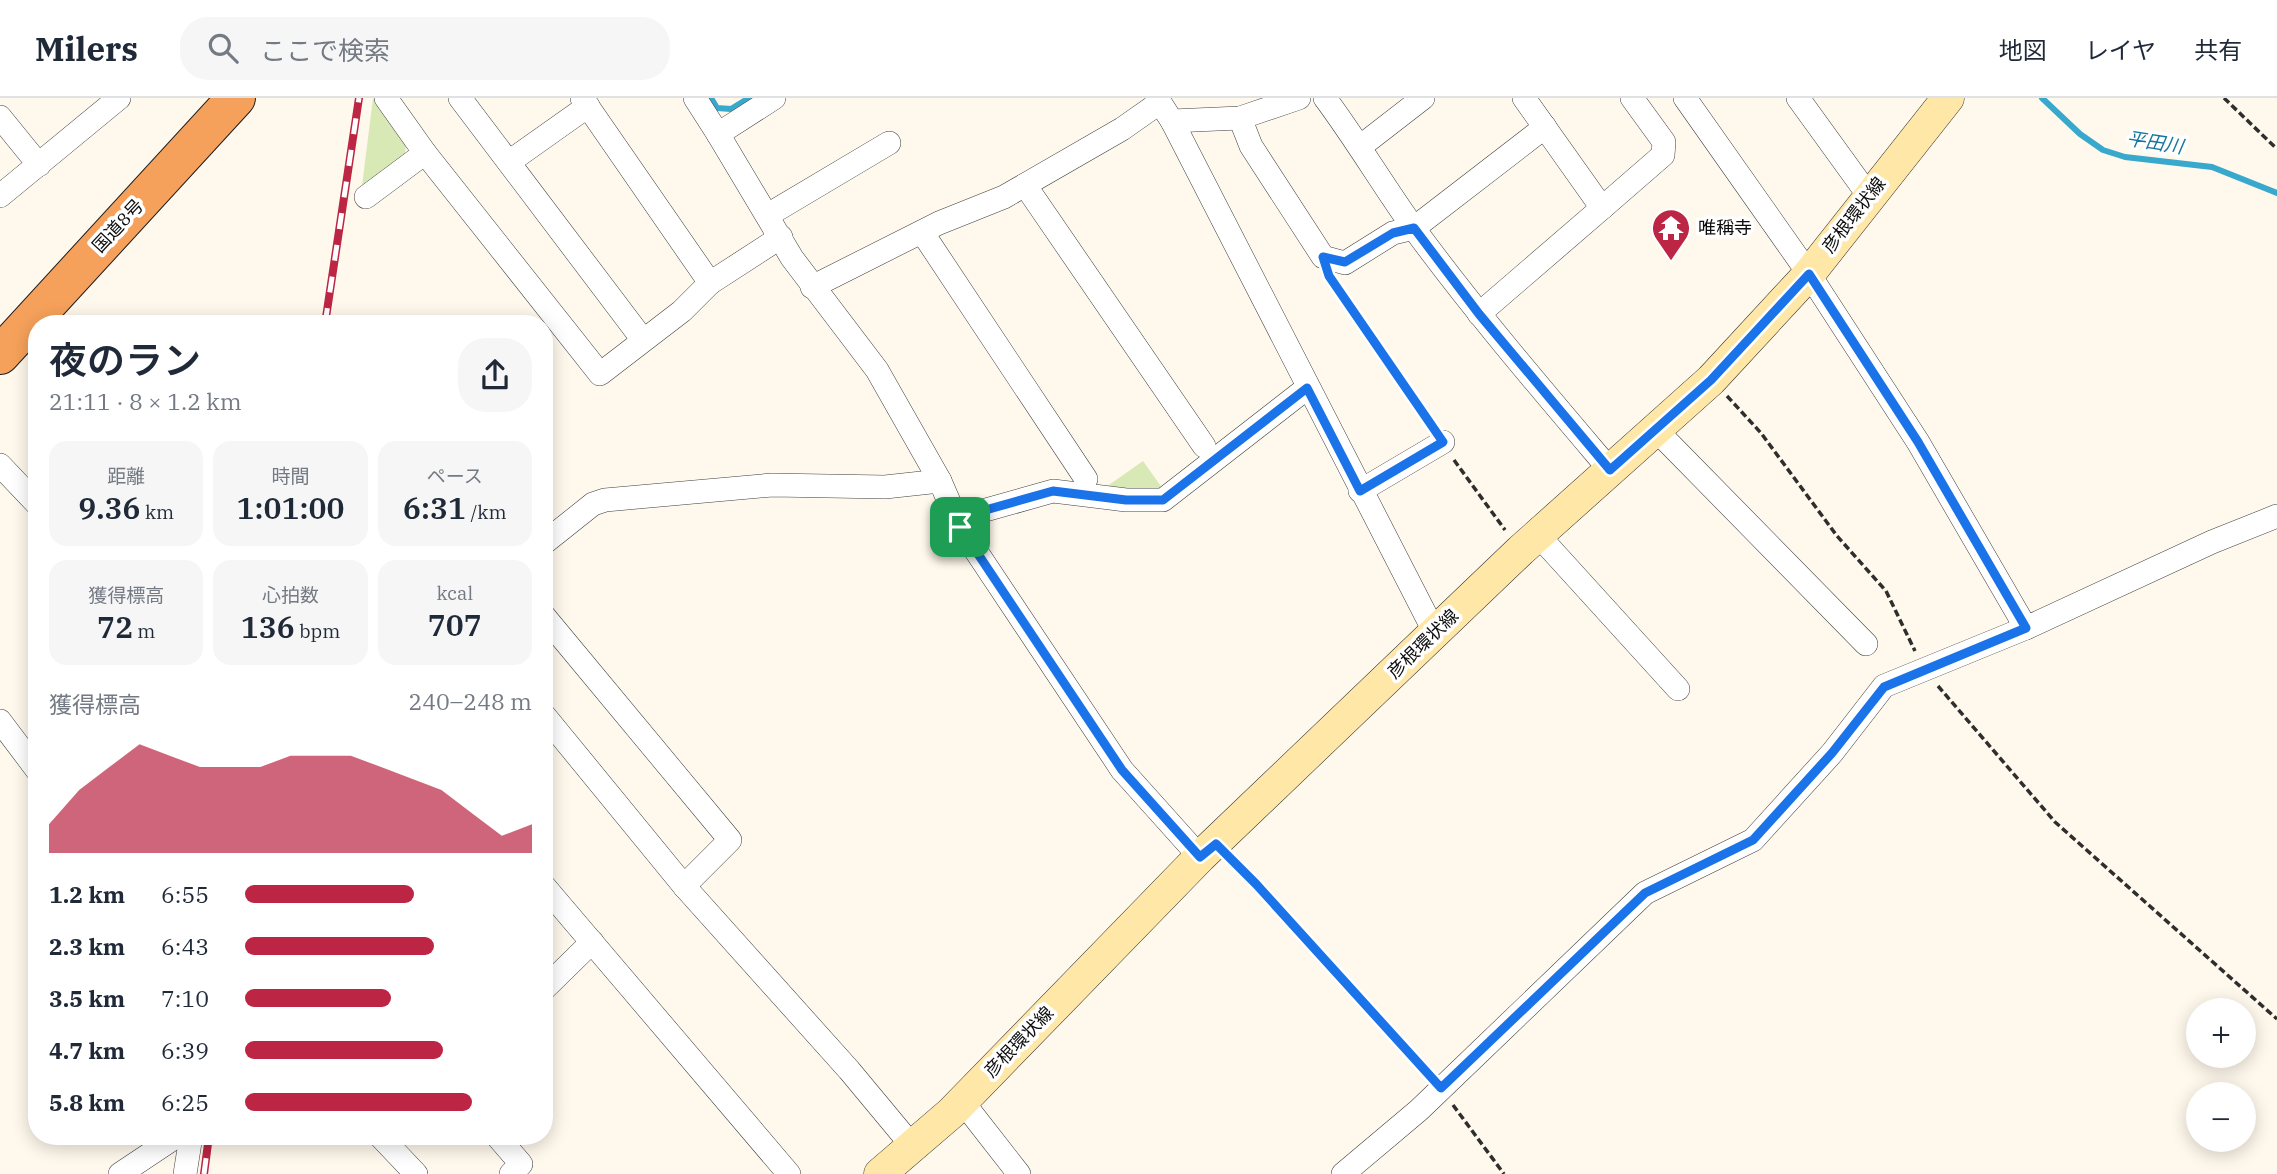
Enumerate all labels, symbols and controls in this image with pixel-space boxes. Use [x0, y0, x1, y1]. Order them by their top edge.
search box [180, 17, 670, 80]
text: Milers [35, 27, 138, 70]
icon: search [204, 29, 242, 67]
text: ここで検索 [260, 33, 390, 67]
text: 地図 [1999, 34, 2047, 66]
text: レイヤ [2085, 34, 2156, 66]
text: 共有 [2194, 34, 2242, 66]
water label: 平田川 [2125, 126, 2187, 159]
street label: 彦根環状線 [1817, 172, 1890, 257]
street label: 国道8号 [87, 194, 148, 257]
temple icon: 唯稱寺 [1650, 207, 1692, 262]
place label: 唯稱寺 [1698, 216, 1752, 239]
text: 夜のラン [49, 335, 201, 384]
button: share [458, 338, 532, 412]
text: 21:11 · 8 × 1.2 km [49, 386, 242, 416]
text: 距離 [107, 464, 145, 488]
text: 時間 [271, 464, 310, 488]
text: ペース [427, 464, 483, 488]
text: 9.36 [78, 488, 141, 527]
text: 1:01:00 [237, 488, 344, 527]
text: 6:31 [403, 488, 466, 527]
pin [930, 497, 990, 557]
text: km [141, 500, 174, 524]
text: /km [466, 500, 507, 524]
icon: arrive [941, 508, 979, 546]
text: kcal [437, 581, 473, 605]
text: 獲得標高 [88, 583, 164, 607]
text: 心拍数 [262, 583, 319, 607]
street label: 彦根環状線 [1382, 604, 1463, 683]
text: 707 [428, 605, 482, 644]
text: 72 [97, 607, 133, 646]
text: 136 [241, 607, 295, 646]
text: m [133, 619, 155, 643]
text: bpm [295, 619, 340, 643]
text: 240–248 m [408, 686, 532, 716]
text: 獲得標高 [49, 689, 141, 719]
text: 1.2 km [49, 879, 125, 909]
text: 6:55 [161, 879, 209, 909]
text: 2.3 km [49, 931, 125, 961]
text: 6:43 [161, 931, 209, 961]
text: 3.5 km [49, 983, 125, 1013]
text: 7:10 [161, 983, 209, 1013]
map controls [2186, 998, 2256, 1152]
button: + [2186, 998, 2256, 1068]
street label: 彦根環状線 [979, 1001, 1058, 1082]
text: 4.7 km [49, 1035, 125, 1065]
text: 6:39 [161, 1035, 209, 1065]
button: − [2186, 1082, 2256, 1152]
text: 5.8 km [49, 1087, 125, 1117]
text: 6:25 [161, 1087, 209, 1117]

